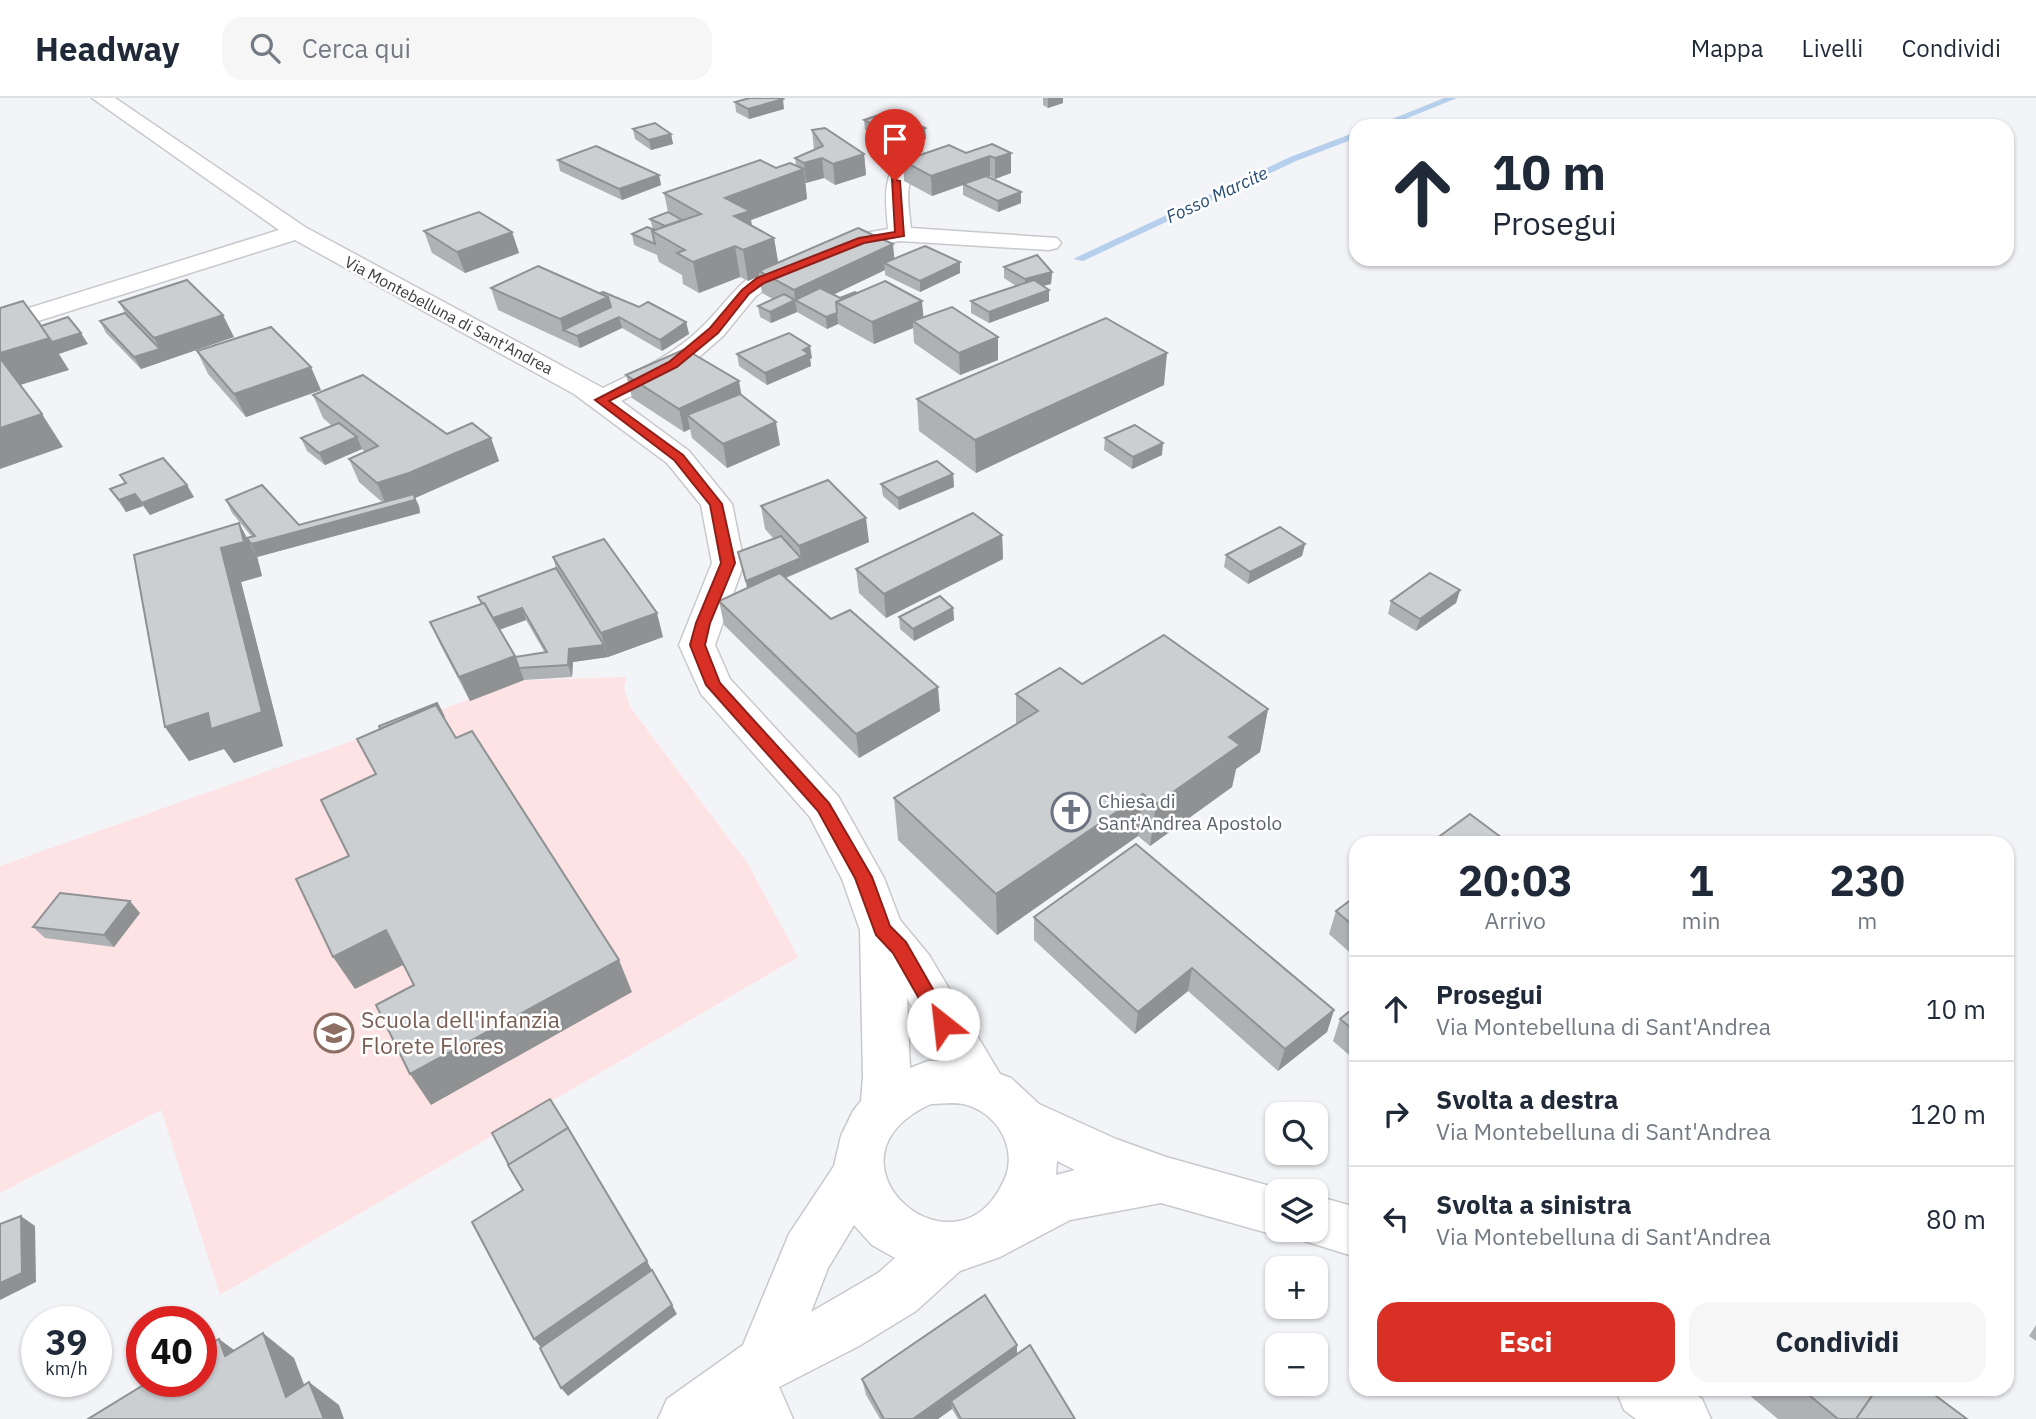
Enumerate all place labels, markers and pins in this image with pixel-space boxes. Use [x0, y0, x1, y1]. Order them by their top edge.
pin [865, 109, 925, 181]
place label: Chiesa di Sant'Andrea Apostolo [1098, 789, 1282, 835]
church icon: Chiesa di Sant'Andrea Apostolo [1050, 791, 1092, 833]
place label: Scuola dell'infanzia Florete Flores [361, 1004, 560, 1060]
school or university icon: Scuola dell'infanzia Florete Flores [313, 1012, 355, 1054]

